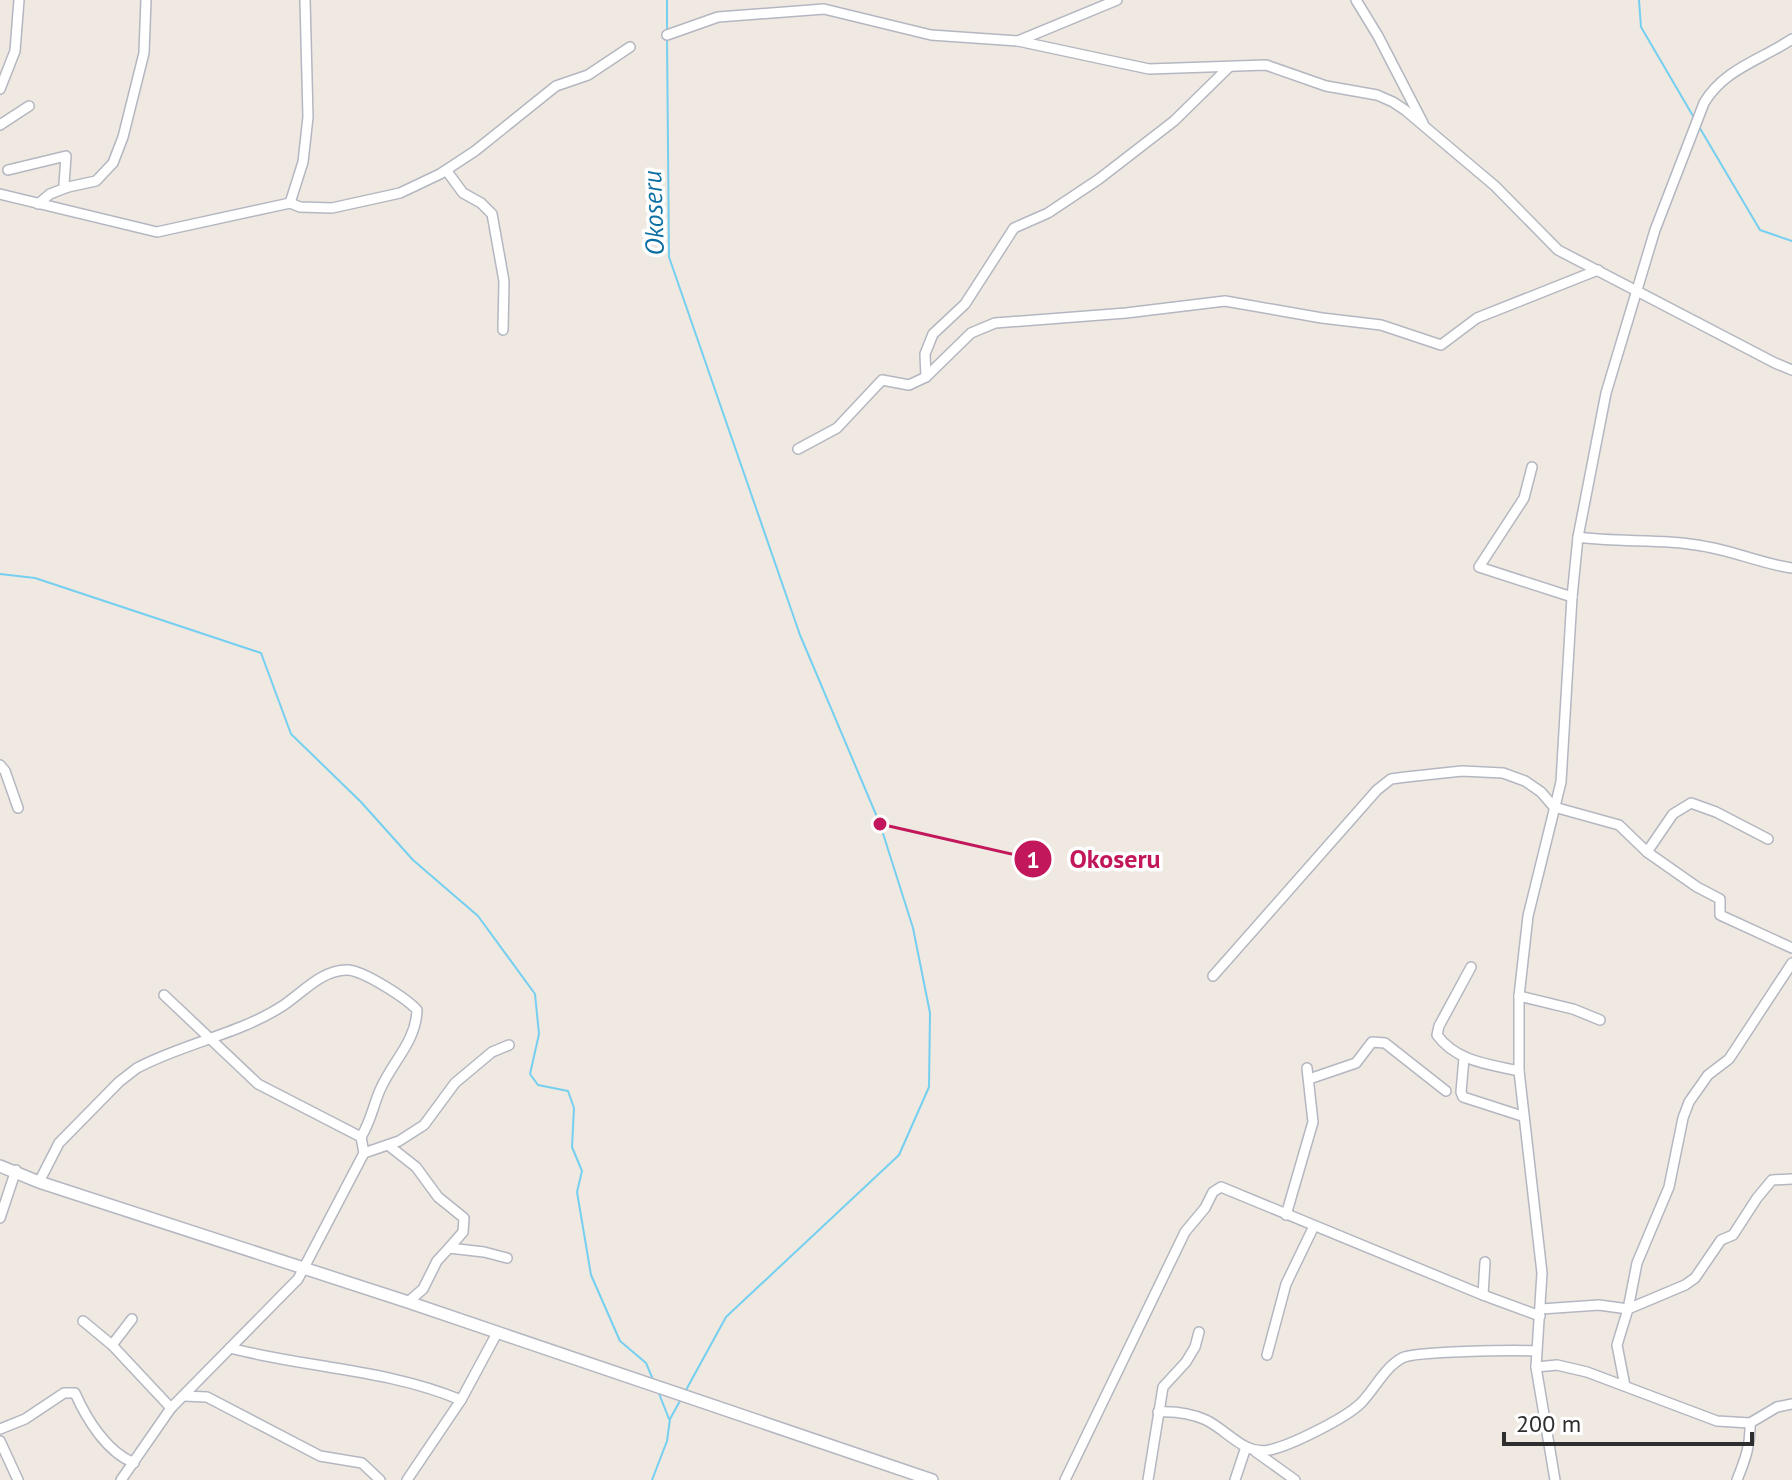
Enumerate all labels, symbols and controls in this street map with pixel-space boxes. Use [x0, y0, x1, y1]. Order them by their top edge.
water label: Okoseru [635, 170, 671, 256]
callout: Okoseru [1013, 834, 1176, 884]
text: Okoseru [1069, 842, 1161, 875]
text: 1 [1026, 844, 1040, 875]
scale bar [1504, 1396, 1752, 1446]
text: 200 m [1516, 1408, 1581, 1439]

